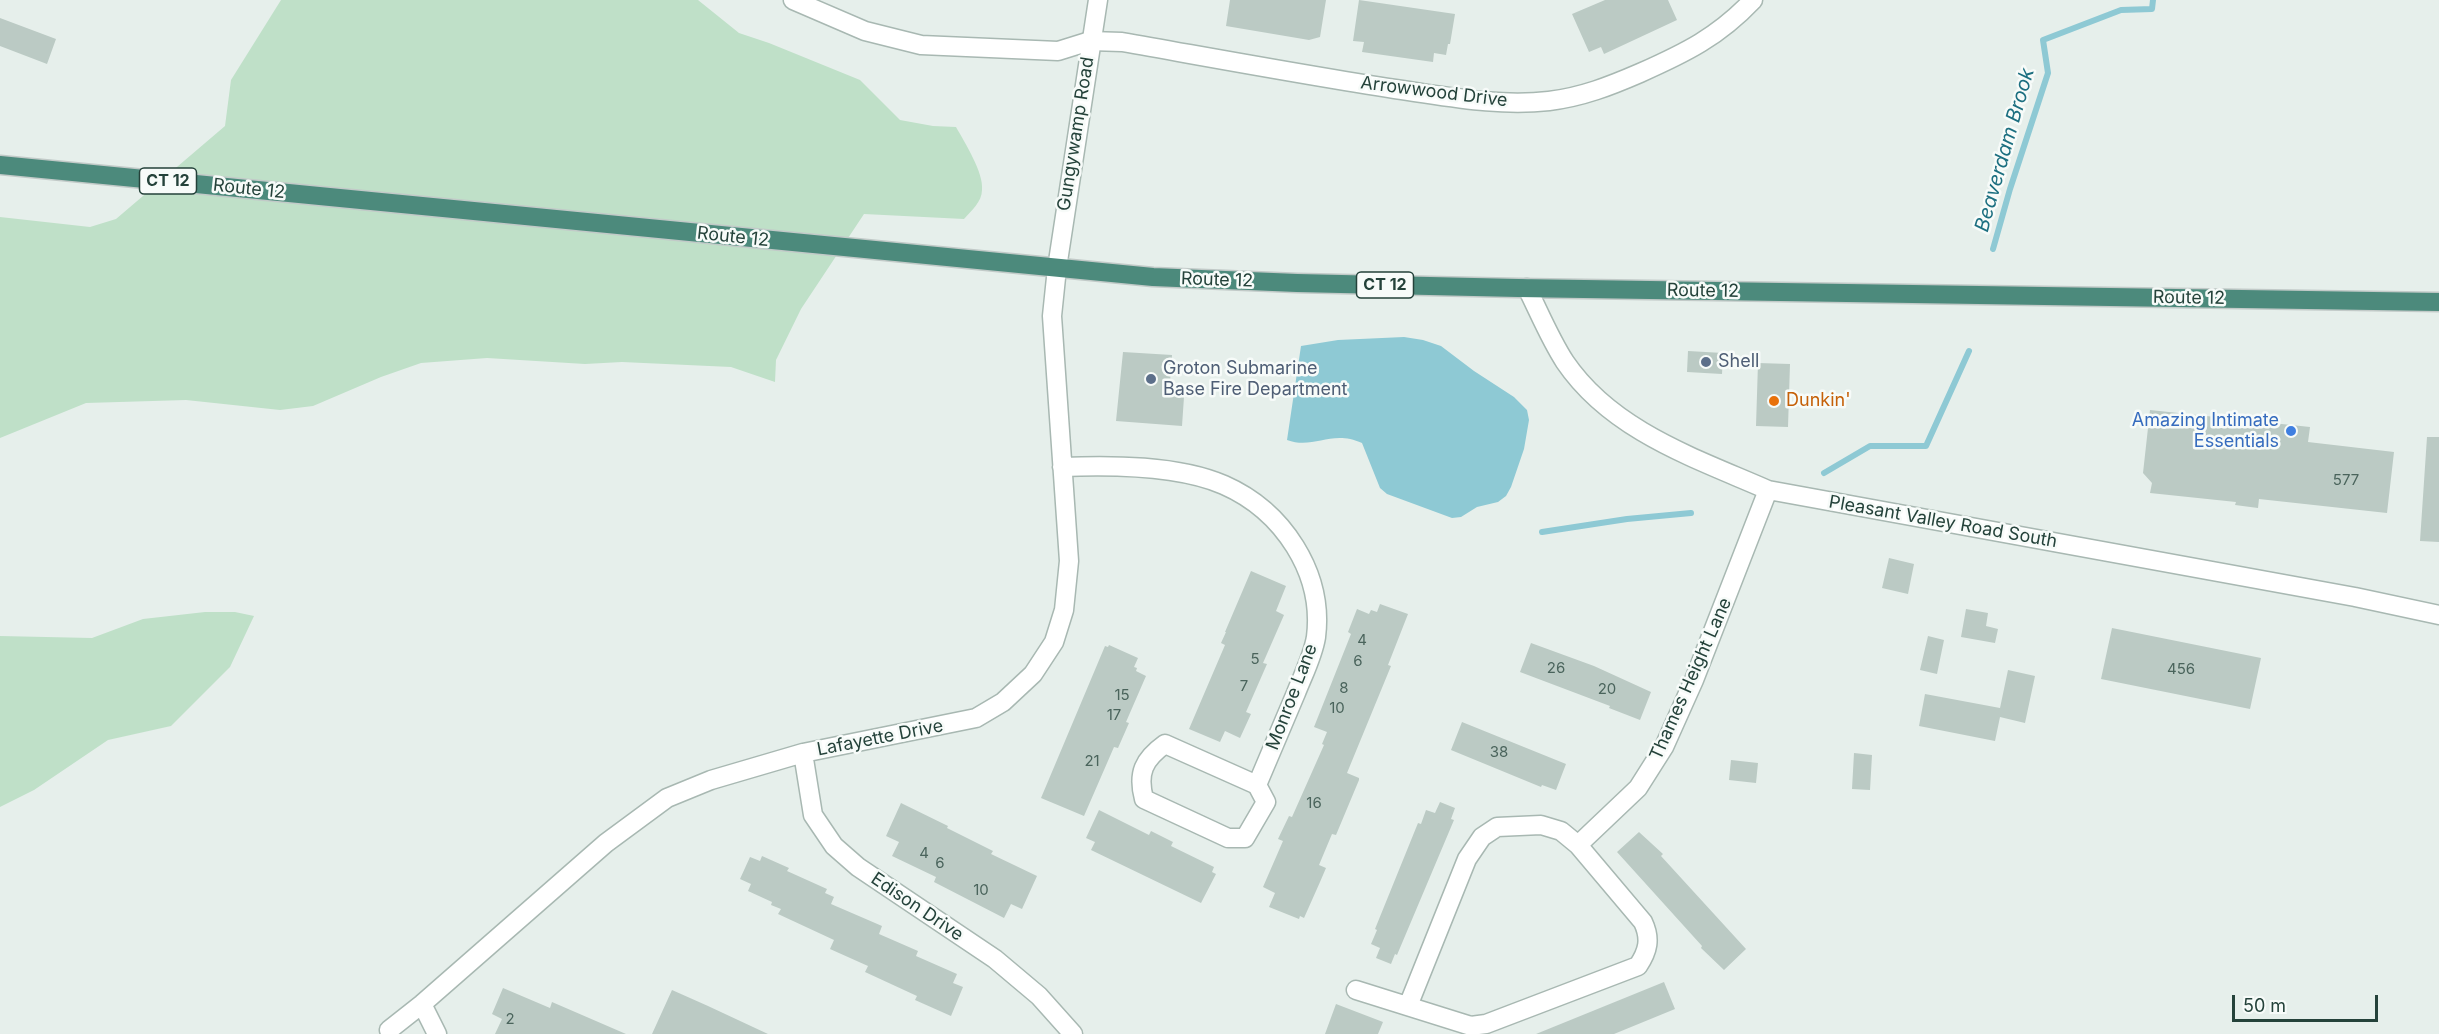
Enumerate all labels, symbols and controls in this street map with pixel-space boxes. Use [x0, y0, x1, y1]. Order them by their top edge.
street label: Gungywamp Road [1053, 55, 1099, 213]
water label: Beaverdam Brook [1970, 65, 2040, 235]
street label: Arrowwood Drive [1359, 72, 1509, 112]
road number: CT 12 [140, 168, 196, 194]
street label: Route 12 [212, 174, 286, 204]
street label: Route 12 [696, 222, 770, 252]
street label: Route 12 [1180, 268, 1254, 292]
road number: CT 12 [1356, 272, 1414, 298]
street label: Route 12 [1667, 280, 1739, 302]
street label: Route 12 [2153, 287, 2225, 309]
place label: Shell [1718, 351, 1759, 373]
marker: Shell [1699, 355, 1713, 369]
place label: Groton Submarine Base Fire Department [1163, 358, 1347, 400]
marker: Groton Submarine Base Fire Department [1144, 372, 1158, 386]
place label: Dunkin' [1786, 390, 1851, 412]
marker: Dunkin' [1767, 394, 1781, 408]
place label: Amazing Intimate Essentials [2132, 410, 2279, 452]
marker: Amazing Intimate Essentials [2284, 424, 2298, 438]
house number: 577 [2333, 471, 2359, 489]
street label: Pleasant Valley Road South [1827, 491, 2059, 553]
street label: Thames Height Lane [1645, 594, 1737, 764]
house number: 4 [1357, 631, 1367, 649]
street label: Monroe Lane [1262, 641, 1322, 753]
house number: 5 [1250, 650, 1260, 668]
house number: 6 [1353, 652, 1363, 670]
house number: 26 [1547, 659, 1565, 677]
house number: 456 [2167, 660, 2195, 678]
house number: 7 [1240, 677, 1248, 695]
house number: 8 [1339, 679, 1349, 697]
house number: 20 [1598, 680, 1616, 698]
house number: 15 [1114, 686, 1130, 704]
house number: 10 [1329, 699, 1345, 717]
house number: 17 [1107, 706, 1121, 724]
street label: Lafayette Drive [815, 715, 945, 761]
house number: 38 [1490, 743, 1508, 761]
house number: 21 [1084, 752, 1100, 770]
house number: 16 [1306, 794, 1322, 812]
house number: 4 [919, 844, 929, 862]
house number: 6 [935, 854, 945, 872]
street label: Edison Drive [867, 868, 967, 946]
house number: 10 [973, 881, 989, 899]
scale bar [2235, 983, 2380, 1021]
text: 50 m [2243, 995, 2286, 1016]
house number: 2 [505, 1010, 515, 1028]

